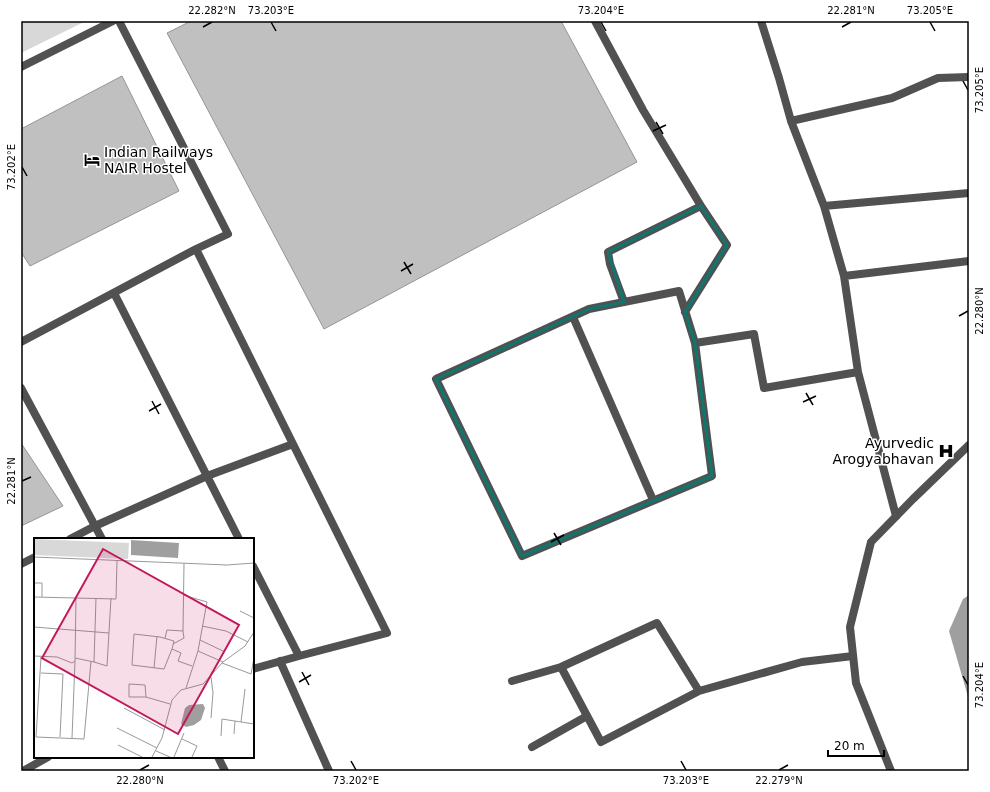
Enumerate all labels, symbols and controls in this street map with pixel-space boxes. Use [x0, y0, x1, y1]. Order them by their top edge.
text: 22.282°N [188, 5, 236, 16]
text: 73.203°E [248, 5, 294, 16]
text: 73.204°E [578, 5, 624, 16]
text: 22.281°N [827, 5, 875, 16]
text: 73.205°E [907, 5, 953, 16]
text: 73.205°E [974, 67, 985, 113]
text: 73.202°E [6, 144, 17, 190]
place label: Indian Railways NAIR Hostel [104, 144, 213, 176]
hotel icon: Indian Railways NAIR Hostel [83, 151, 101, 169]
text: 22.280°N [974, 287, 985, 335]
place label: Ayurvedic Arogyabhavan [833, 435, 934, 467]
hospital icon: Ayurvedic Arogyabhavan [937, 442, 955, 460]
text: 22.281°N [6, 457, 17, 505]
inset map [34, 538, 254, 758]
text: 73.204°E [974, 662, 985, 708]
scale bar [828, 732, 884, 758]
text: 20 m [834, 739, 865, 753]
text: 22.280°N [116, 775, 164, 786]
text: 73.202°E [333, 775, 379, 786]
text: 73.203°E [663, 775, 709, 786]
text: 22.279°N [755, 775, 803, 786]

